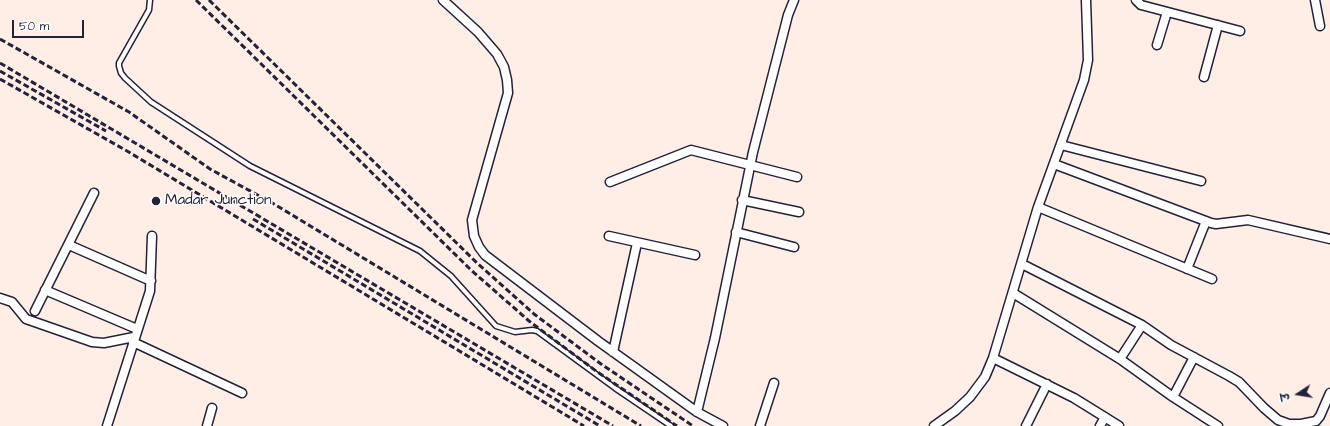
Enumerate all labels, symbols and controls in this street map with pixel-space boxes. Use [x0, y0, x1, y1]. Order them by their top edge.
scale bar [14, 12, 86, 38]
text: 50 m [19, 18, 49, 35]
place label: Madar Junction [165, 192, 271, 210]
marker: Madar Junction [150, 195, 162, 207]
north arrow [1278, 374, 1318, 414]
text: उ [1278, 391, 1294, 402]

